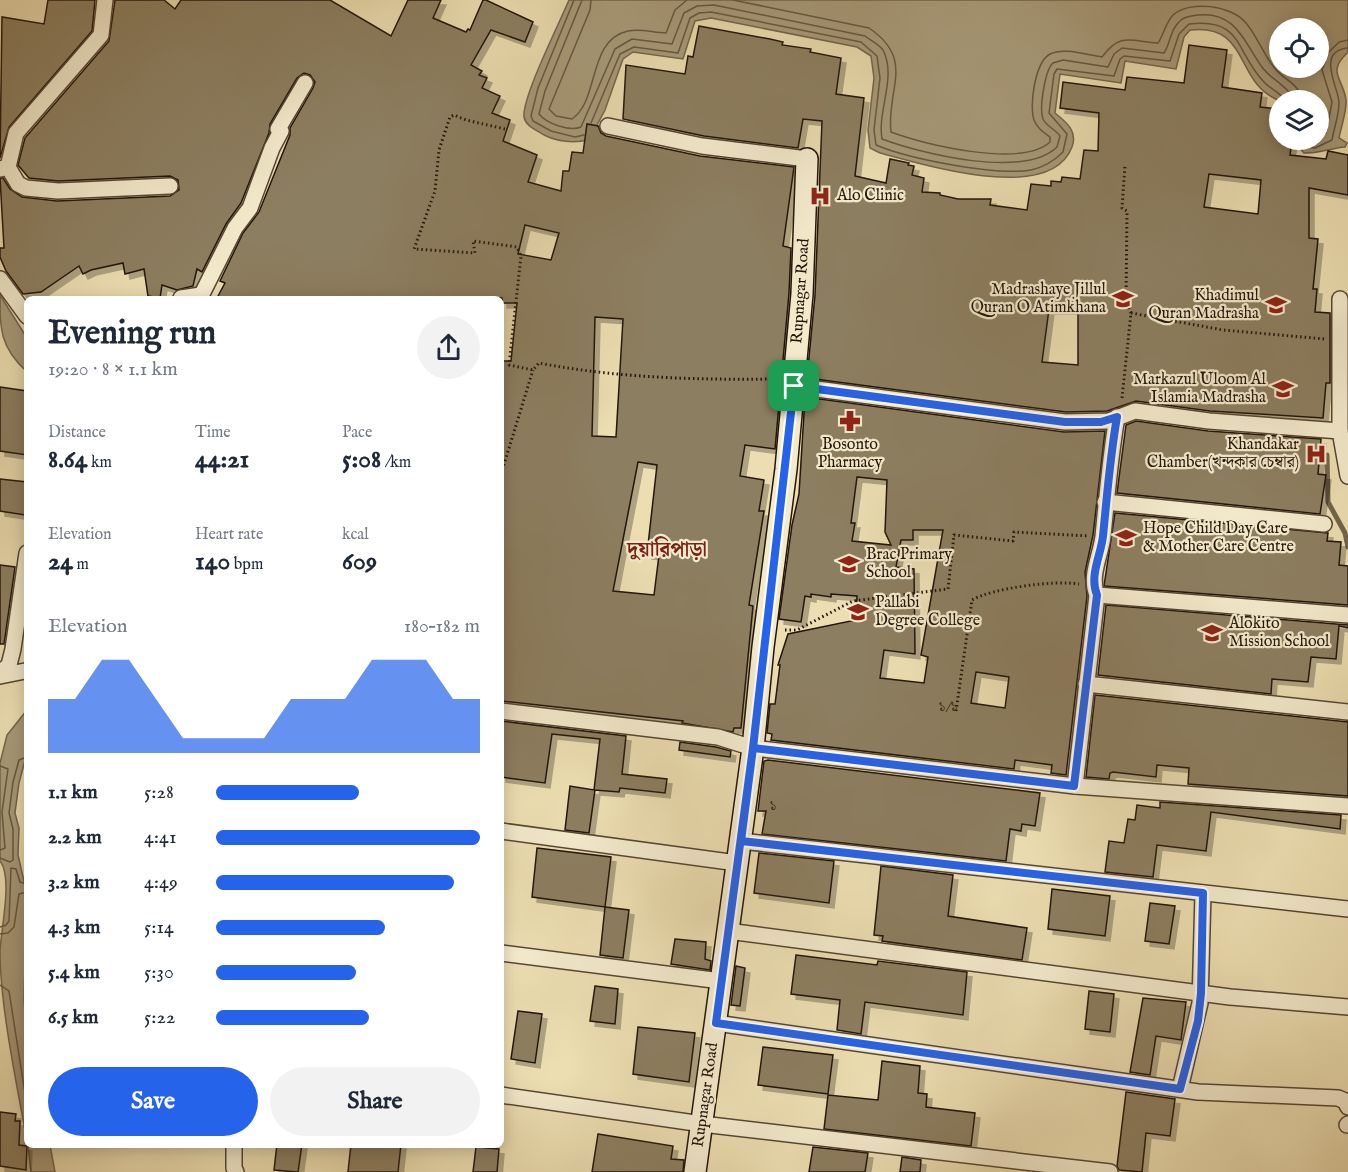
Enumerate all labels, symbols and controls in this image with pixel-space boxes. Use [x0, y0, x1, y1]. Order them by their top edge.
map controls [1269, 18, 1329, 150]
button: locate [1269, 18, 1329, 78]
button: layers [1269, 90, 1329, 150]
hospital icon: Alo Clinic [808, 184, 832, 208]
place label: Alo Clinic [836, 186, 904, 206]
street label: Rupnagar Road [787, 237, 815, 344]
place label: Madrashaye Jillul Quran O Atimkhana [971, 280, 1107, 318]
place label: Khadimul Quran Madrasha [1148, 286, 1260, 324]
school or university icon: Madrashaye Jillul Quran O Atimkhana [1111, 287, 1135, 311]
school or university icon: Khadimul Quran Madrasha [1264, 293, 1288, 317]
text: Evening run [48, 313, 216, 355]
button: share [417, 316, 480, 379]
text: 19:20 · 8 × 1.1 km [48, 357, 178, 382]
pin [768, 360, 819, 411]
icon: arrive [777, 369, 810, 402]
place label: Markazul Uloom Al Islamia Madrasha [1133, 370, 1267, 408]
school or university icon: Markazul Uloom Al Islamia Madrasha [1271, 377, 1295, 401]
pharmacy icon: Bosonto Pharmacy [838, 409, 862, 433]
text: Distance [48, 423, 106, 443]
text: Time [195, 423, 231, 443]
text: Pace [342, 423, 372, 443]
place label: Bosonto Pharmacy [818, 435, 882, 473]
place label: Khandakar Chamber(খন্দকার চেম্বার) [1147, 435, 1299, 473]
hospital icon: Khandakar Chamber(খন্দকার চেম্বার) [1304, 442, 1328, 466]
text: 8.64 [48, 443, 87, 476]
text: 44:21 [195, 443, 249, 476]
text: 5:08 [342, 443, 381, 476]
text: km [87, 453, 112, 473]
text: /km [381, 453, 411, 473]
place label: Hope Child Day Care & Mother Care Centre [1143, 519, 1294, 557]
text: Elevation [48, 525, 111, 545]
text: Heart rate [195, 525, 263, 545]
text: kcal [342, 525, 369, 545]
school or university icon: Hope Child Day Care & Mother Care Centre [1114, 526, 1138, 550]
district label: দুয়ারিপাড়া [626, 536, 707, 563]
text: 24 [48, 545, 73, 578]
text: 140 [195, 545, 230, 578]
text: 609 [342, 545, 377, 578]
place label: Brac Primary School [866, 545, 952, 583]
school or university icon: Brac Primary School [837, 552, 861, 576]
text: m [73, 555, 89, 575]
text: bpm [230, 555, 263, 575]
place label: Pallabi Degree College [875, 593, 980, 631]
school or university icon: Pallabi Degree College [846, 600, 870, 624]
text: Elevation [48, 614, 127, 639]
text: 180–182 m [404, 614, 480, 639]
place label: Alokito Mission School [1228, 614, 1330, 652]
school or university icon: Alokito Mission School [1200, 621, 1224, 645]
house number: ১/১ [938, 698, 958, 716]
text: 1.1 km [48, 780, 98, 805]
text: 5:28 [144, 780, 174, 805]
house number: ১ [769, 797, 777, 815]
text: 2.2 km [48, 825, 102, 850]
text: 4:41 [144, 825, 176, 850]
text: 3.2 km [48, 870, 100, 895]
text: 4:49 [144, 870, 178, 895]
text: 4.3 km [48, 915, 101, 940]
text: 5:14 [144, 915, 174, 940]
text: 5.4 km [48, 960, 100, 985]
text: 5:30 [144, 960, 174, 985]
text: 6.5 km [48, 1005, 99, 1030]
text: 5:22 [144, 1005, 175, 1030]
street label: Rupnagar Road [689, 1041, 723, 1149]
button: Save [48, 1067, 258, 1136]
button: Share [270, 1067, 480, 1136]

